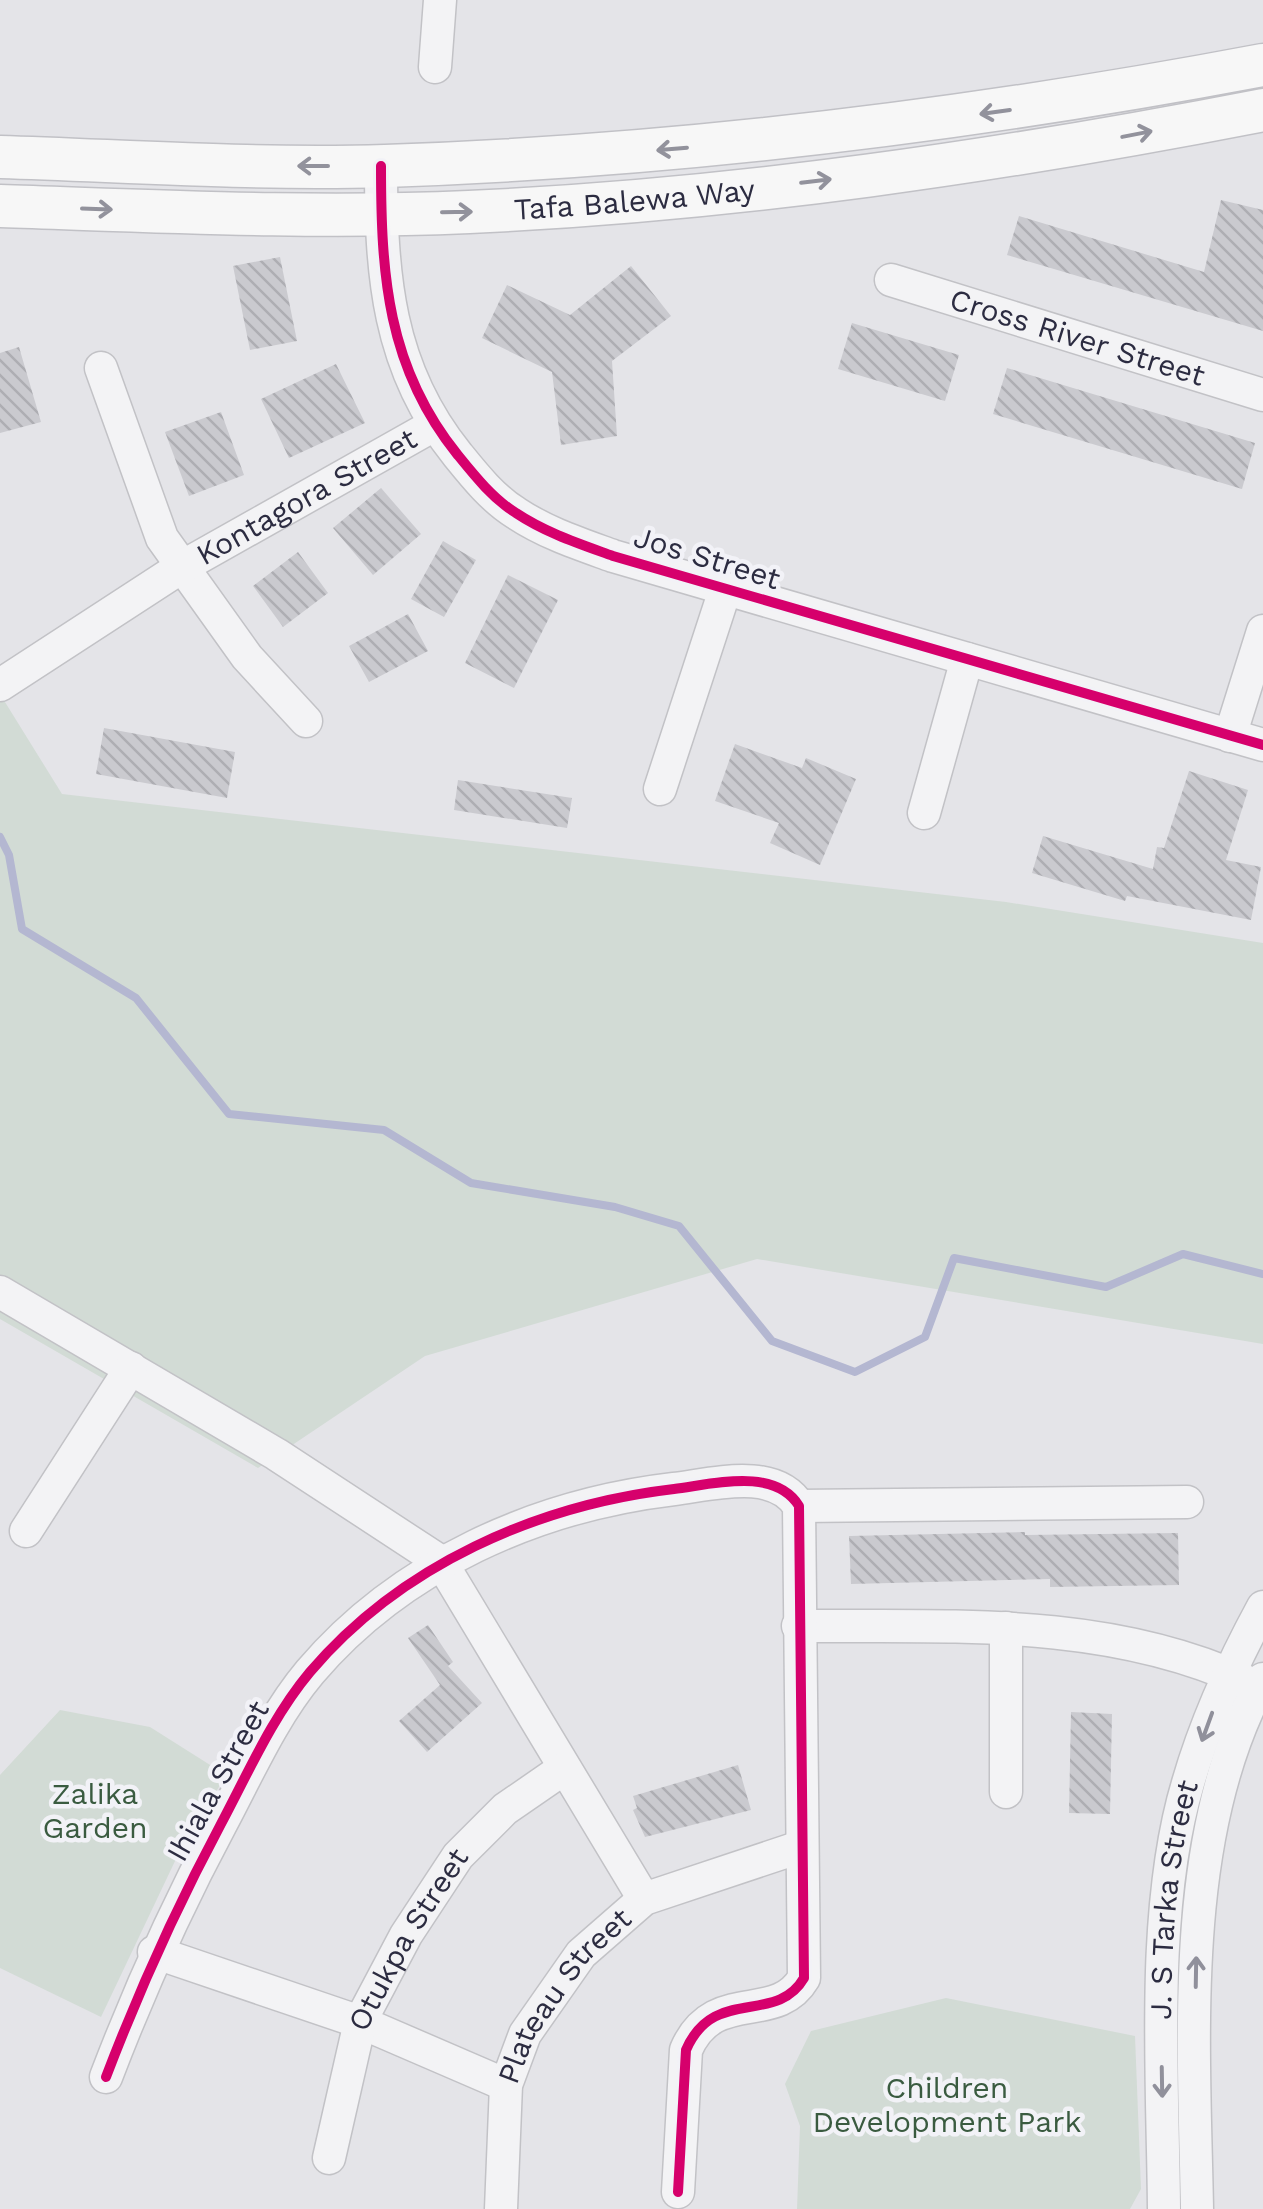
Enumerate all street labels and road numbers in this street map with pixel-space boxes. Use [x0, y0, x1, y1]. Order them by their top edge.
street label: Tafa Balewa Way [513, 171, 757, 227]
street label: Cross River Street [946, 281, 1210, 393]
street label: Kontagora Street [190, 420, 423, 572]
street label: Jos Street [630, 519, 785, 596]
street label: Ihiala Street [159, 1694, 276, 1867]
street label: J. S Tarka Street [1143, 1775, 1205, 2020]
street label: Otukpa Street [341, 1841, 476, 2037]
street label: Plateau Street [490, 1900, 638, 2088]

